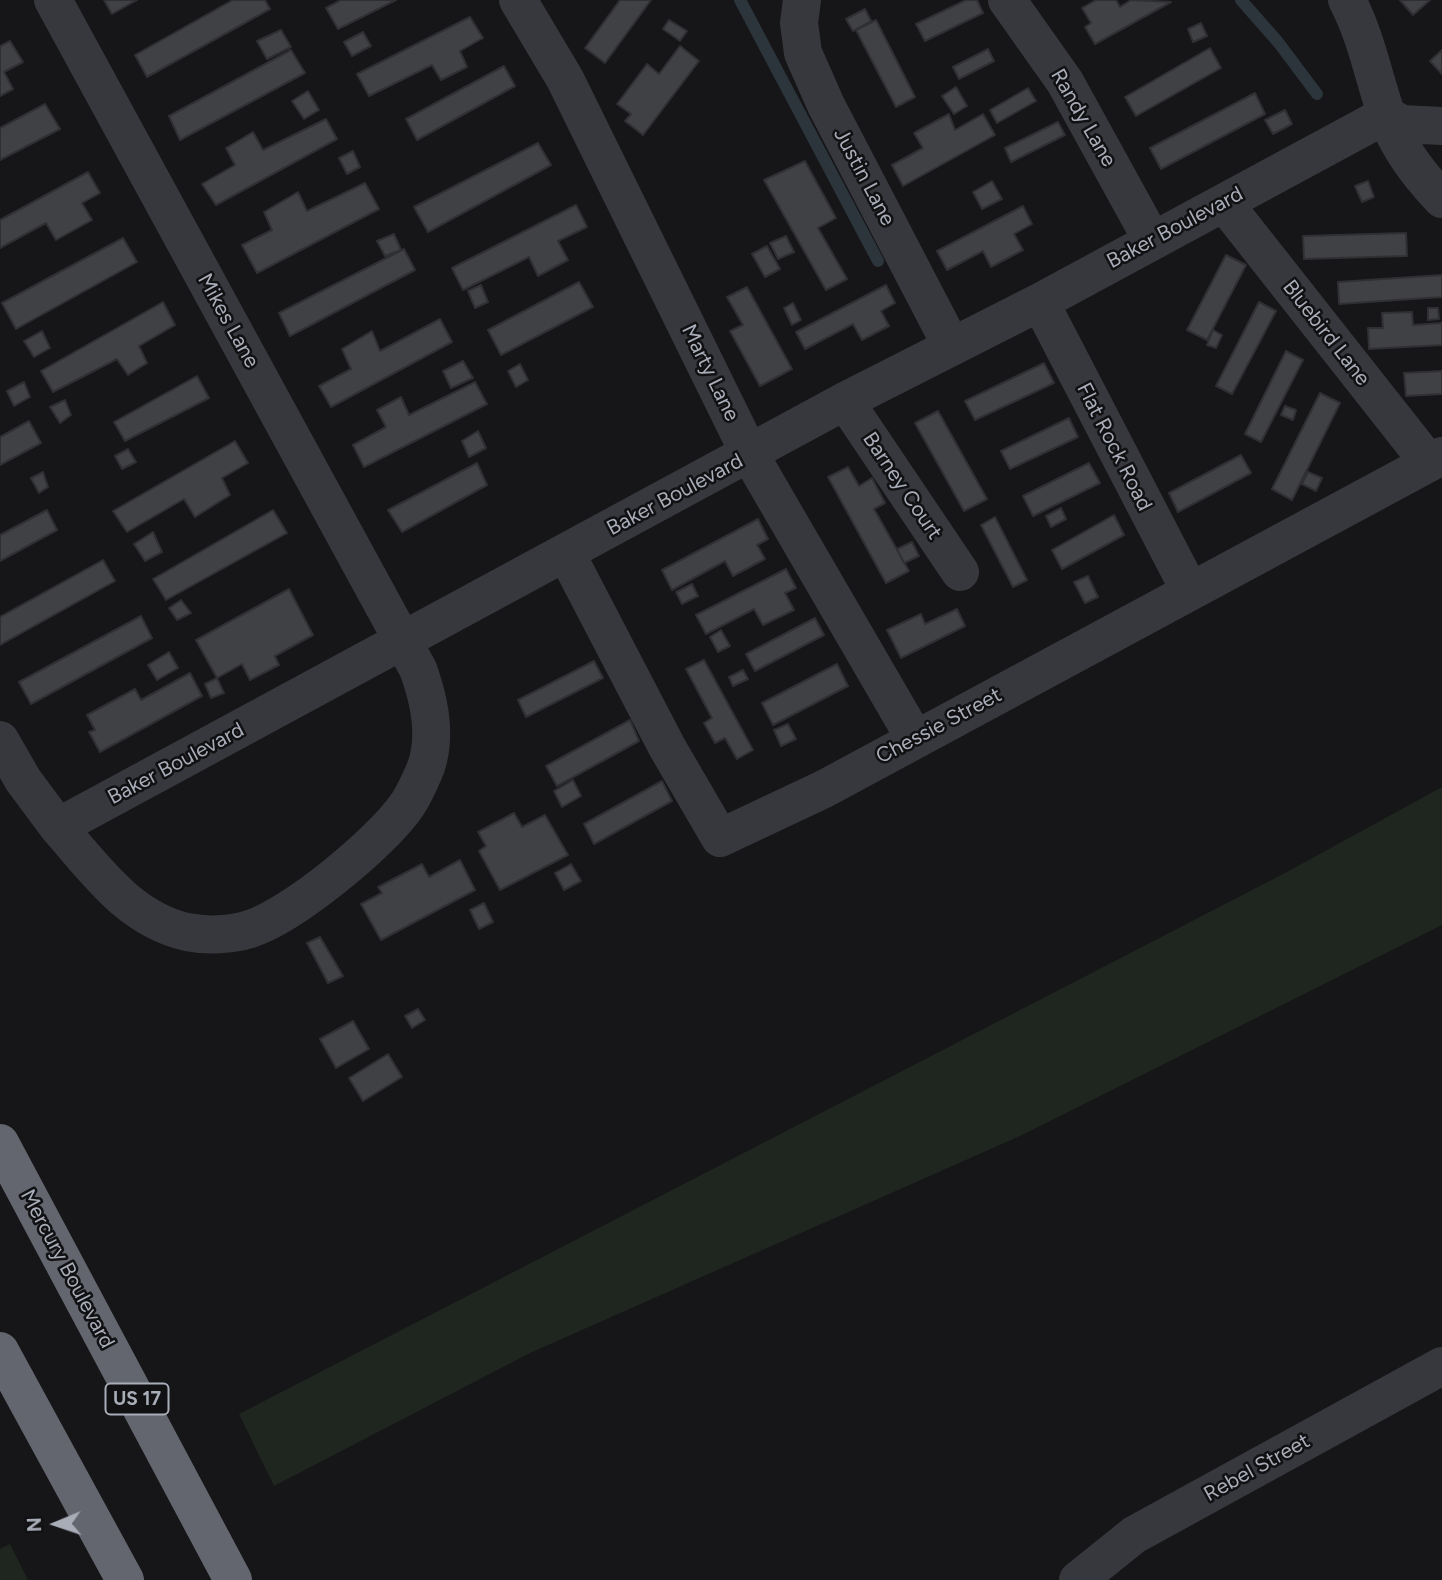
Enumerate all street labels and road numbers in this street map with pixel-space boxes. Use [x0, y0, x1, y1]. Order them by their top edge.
street label: Randy Lane [1045, 65, 1121, 171]
street label: Justin Lane [828, 124, 900, 230]
street label: Baker Boulevard [1103, 182, 1247, 274]
street label: Mikes Lane [192, 269, 264, 373]
street label: Bluebird Lane [1277, 275, 1375, 391]
street label: Marty Lane [676, 320, 744, 426]
street label: Flat Rock Road [1071, 379, 1157, 515]
street label: Barney Court [857, 428, 947, 544]
street label: Baker Boulevard [603, 449, 747, 541]
street label: Chessie Street [872, 682, 1006, 770]
street label: Baker Boulevard [104, 718, 248, 810]
street label: Mercury Boulevard [15, 1185, 119, 1353]
road number: US 17 [106, 1384, 168, 1414]
street label: Rebel Street [1200, 1429, 1314, 1507]

